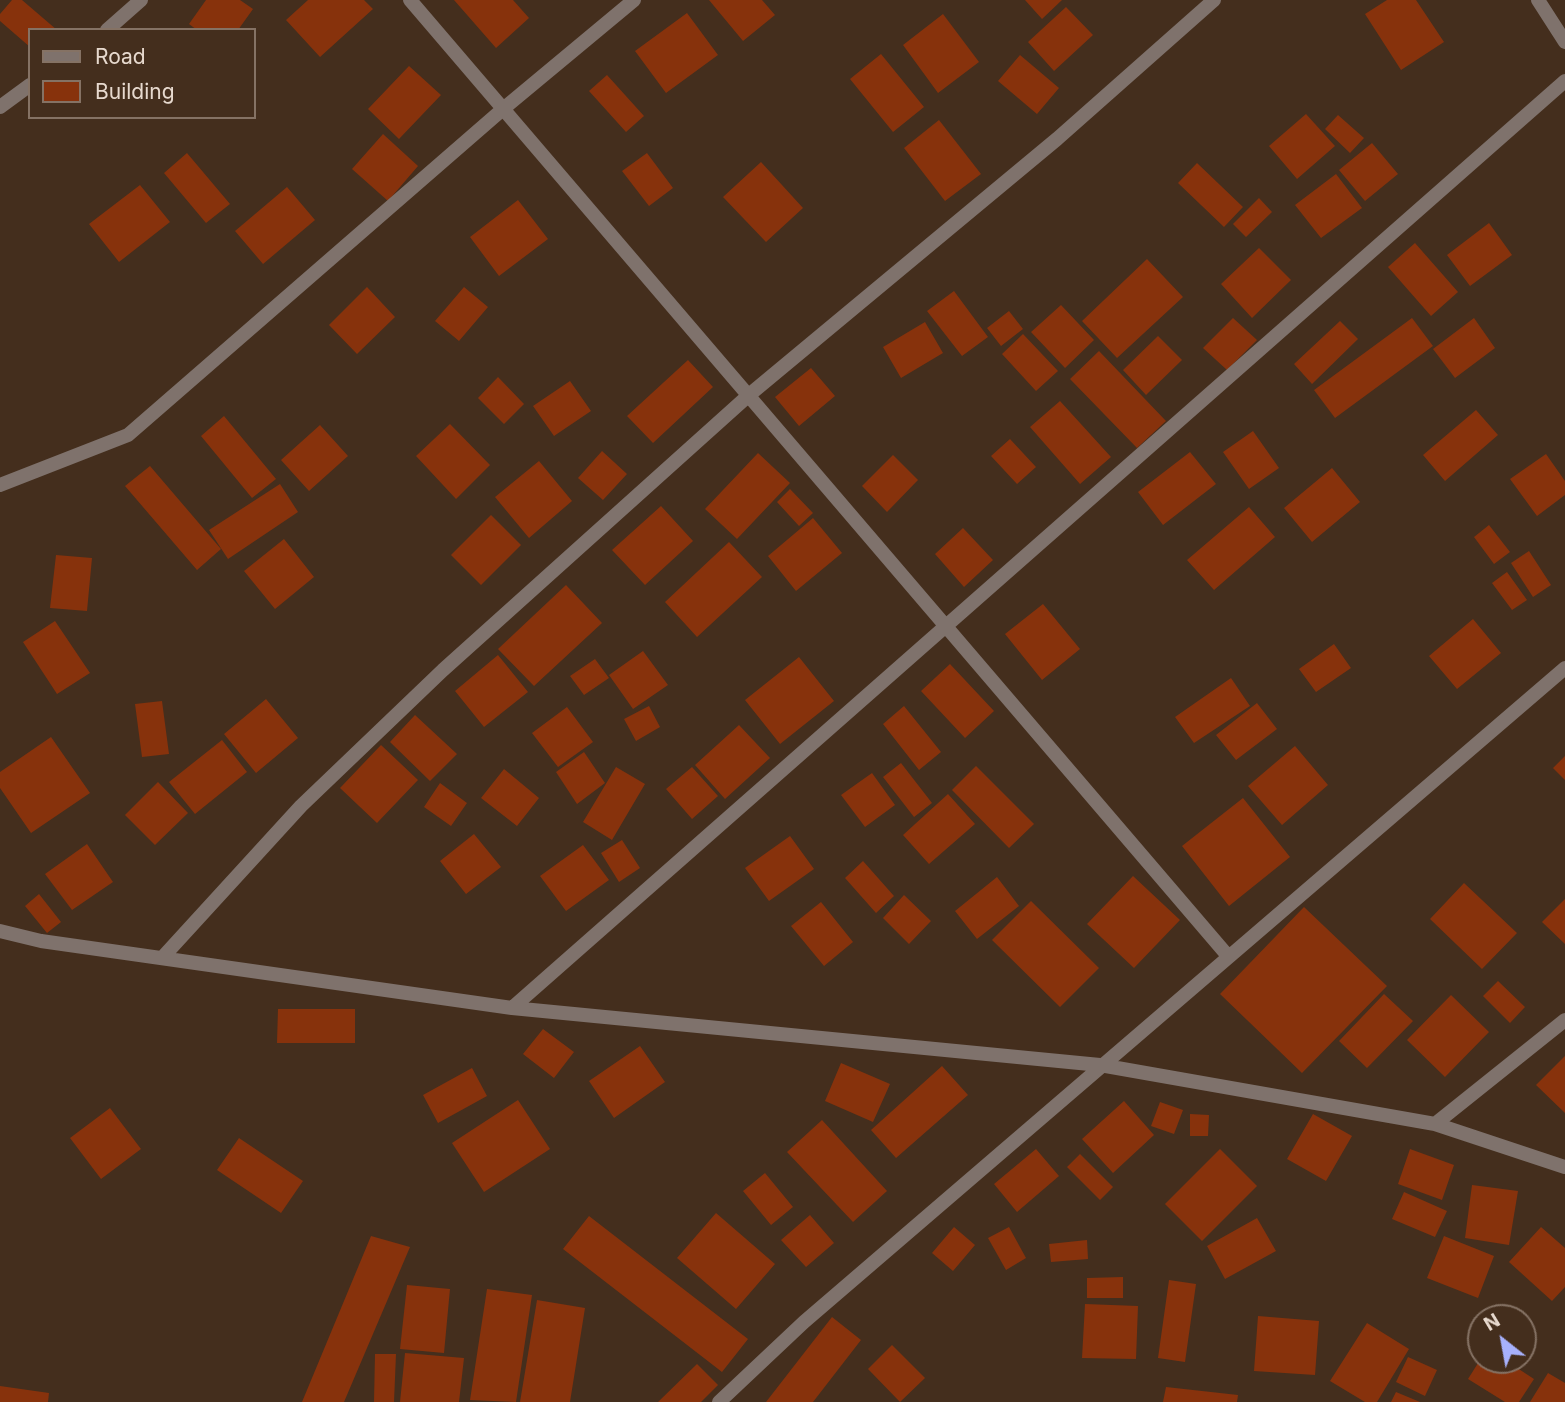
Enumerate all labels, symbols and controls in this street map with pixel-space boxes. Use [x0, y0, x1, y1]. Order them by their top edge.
legend [28, 28, 256, 119]
text: Road [95, 44, 146, 69]
text: Building [95, 79, 175, 104]
north arrow [1467, 1304, 1537, 1374]
text: N [1480, 1309, 1504, 1336]

